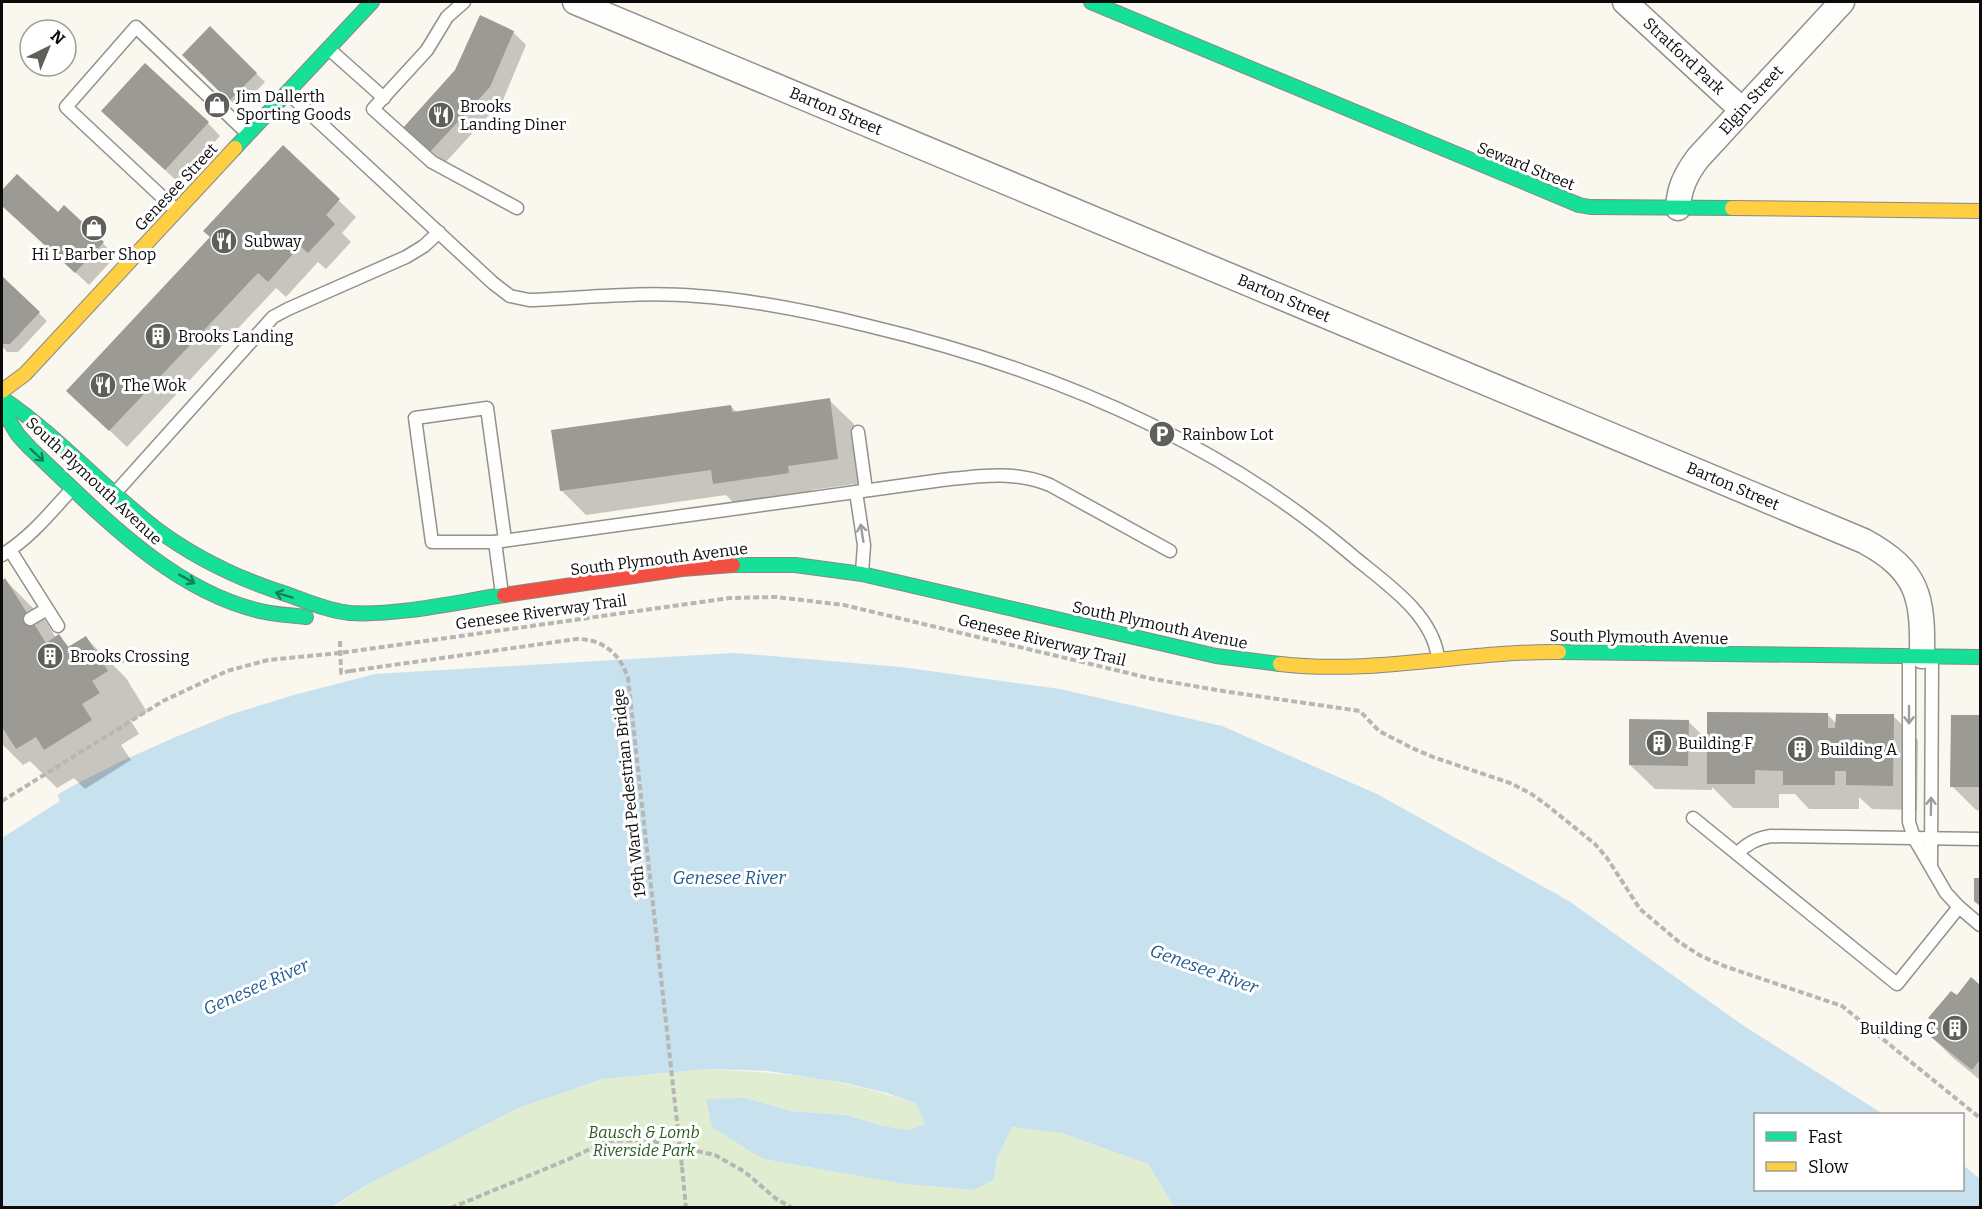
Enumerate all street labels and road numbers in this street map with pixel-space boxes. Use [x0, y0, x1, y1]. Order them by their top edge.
street label: Stratford Park [1639, 14, 1729, 98]
street label: Elgin Street [1715, 61, 1787, 139]
street label: Barton Street [787, 83, 885, 139]
street label: Seward Street [1474, 138, 1578, 194]
street label: Genesee Street [131, 139, 222, 235]
street label: Barton Street [1235, 270, 1333, 326]
street label: South Plymouth Avenue [22, 413, 166, 549]
street label: Barton Street [1684, 458, 1782, 514]
street label: South Plymouth Avenue [569, 539, 749, 579]
street label: Genesee Riverway Trail [454, 591, 628, 633]
street label: South Plymouth Avenue [1071, 597, 1249, 653]
street label: Genesee Riverway Trail [956, 610, 1128, 670]
street label: South Plymouth Avenue [1549, 626, 1729, 648]
street label: 19th Ward Pedestrian Bridge [609, 688, 649, 898]

